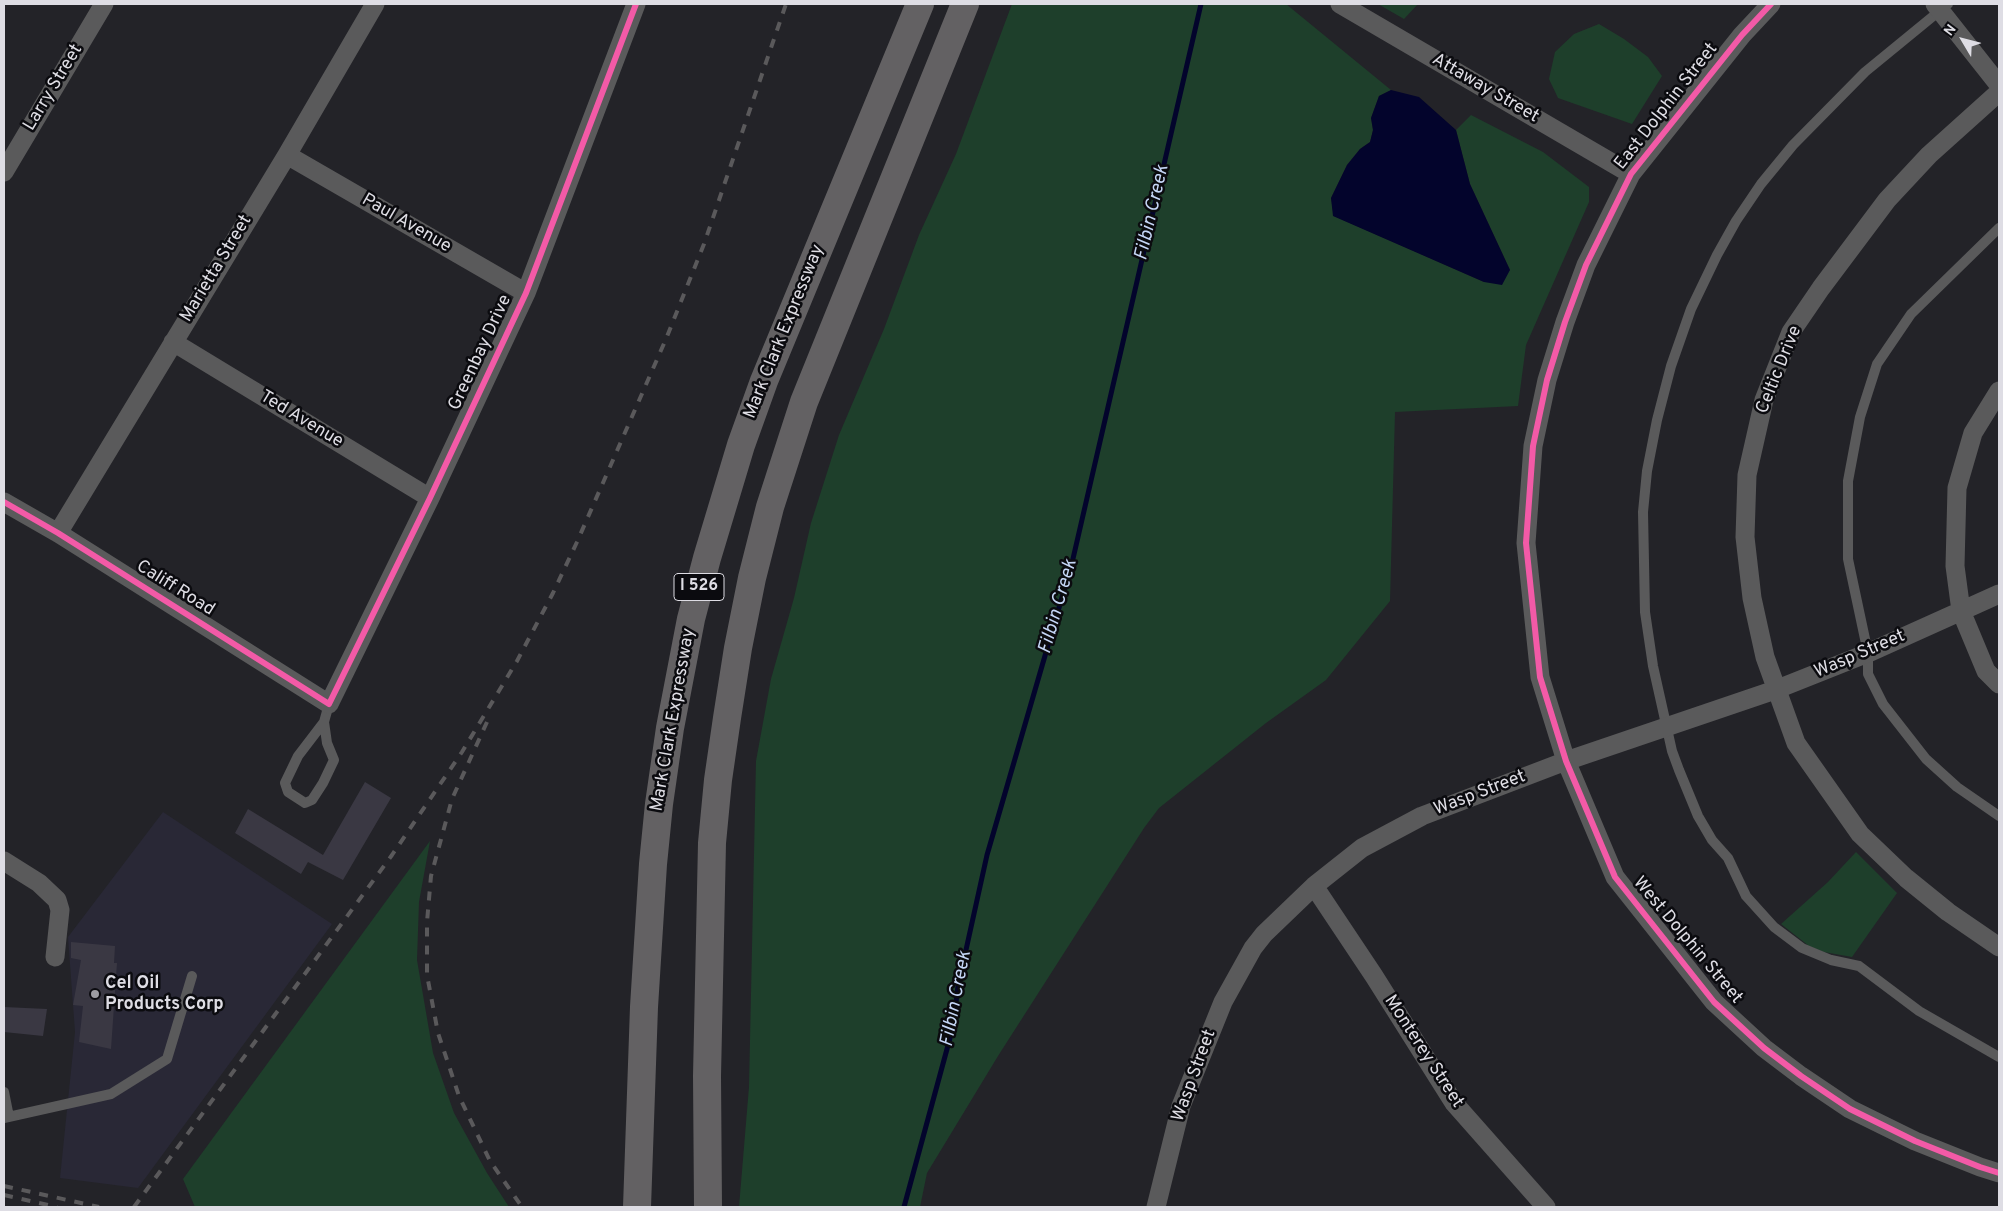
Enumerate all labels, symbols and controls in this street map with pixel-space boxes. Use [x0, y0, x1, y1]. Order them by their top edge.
north arrow [1938, 15, 1988, 65]
text: N [1941, 22, 1960, 40]
street label: East Dolphin Street [1611, 39, 1723, 175]
street label: Larry Street [20, 41, 88, 135]
street label: Attaway Street [1428, 50, 1542, 128]
water label: Filbin Creek [1131, 163, 1175, 263]
street label: Paul Avenue [357, 190, 455, 258]
street label: Marietta Street [177, 212, 257, 326]
street label: Mark Clark Expressway [740, 242, 830, 422]
street label: Greenbay Drive [445, 292, 517, 414]
street label: Celtic Drive [1753, 323, 1807, 417]
street label: Ted Avenue [255, 387, 347, 453]
street label: Califf Road [132, 556, 218, 622]
water label: Filbin Creek [1035, 557, 1083, 657]
road number: I 526 [674, 574, 724, 600]
street label: Wasp Street [1811, 626, 1909, 684]
street label: Mark Clark Expressway [647, 627, 701, 813]
street label: Wasp Street [1431, 767, 1529, 821]
street label: West Dolphin Street [1628, 873, 1746, 1009]
water label: Filbin Creek [937, 949, 977, 1049]
place label: Cel Oil Products Corp [105, 973, 224, 1016]
marker: Cel Oil Products Corp [89, 988, 101, 1000]
street label: Monterey Street [1379, 992, 1467, 1112]
street label: Wasp Street [1168, 1027, 1222, 1125]

